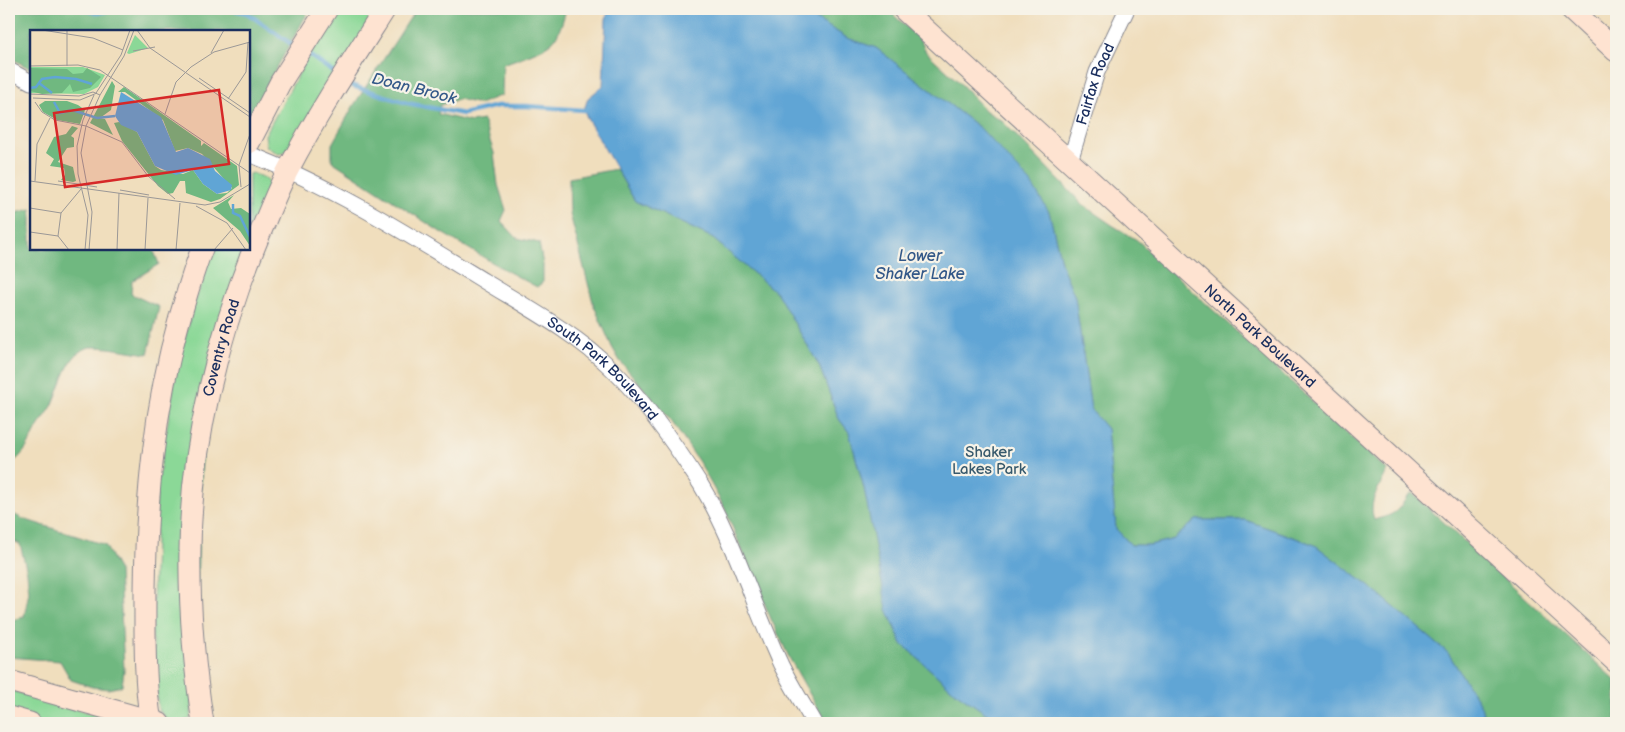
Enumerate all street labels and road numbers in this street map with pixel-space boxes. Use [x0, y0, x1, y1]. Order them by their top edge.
street label: Fairfax Road [1072, 40, 1119, 127]
street label: North Park Boulevard [1200, 280, 1320, 392]
street label: Coventry Road [199, 296, 244, 398]
street label: South Park Boulevard [544, 312, 662, 424]

